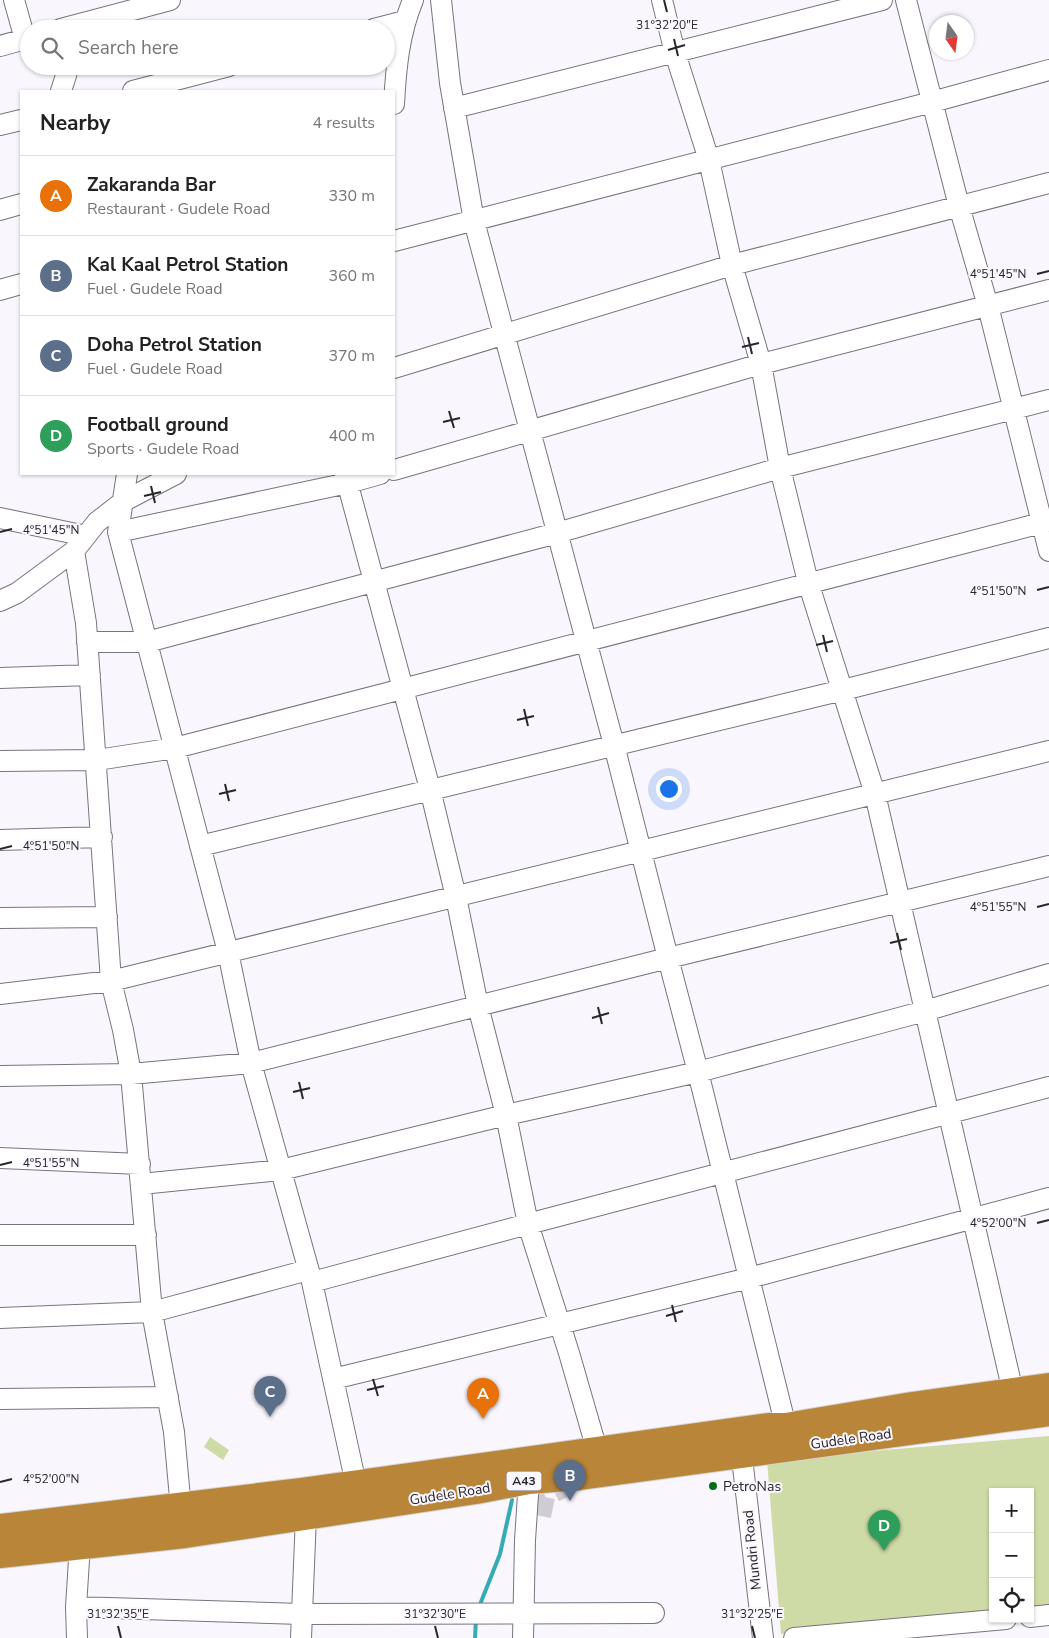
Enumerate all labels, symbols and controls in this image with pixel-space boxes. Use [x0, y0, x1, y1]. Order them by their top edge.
north arrow [929, 15, 974, 60]
text: 31°32'20"E [636, 17, 698, 33]
search box [20, 20, 395, 75]
icon: search [38, 34, 66, 62]
text: Search here [78, 35, 179, 61]
text: Nearby [40, 109, 110, 137]
text: 4 results [313, 112, 375, 134]
text: Zakaranda Bar [87, 172, 216, 198]
text: A [50, 185, 62, 207]
text: 330 m [328, 185, 375, 207]
text: Restaurant · Gudele Road [87, 198, 270, 220]
text: Kal Kaal Petrol Station [87, 252, 288, 278]
text: B [50, 265, 62, 287]
text: 360 m [328, 265, 375, 287]
text: 4°51'45"N [970, 266, 1026, 282]
text: Fuel · Gudele Road [87, 278, 223, 300]
text: Doha Petrol Station [87, 332, 262, 358]
text: C [51, 345, 61, 367]
text: 370 m [328, 345, 375, 367]
text: Fuel · Gudele Road [87, 358, 223, 380]
text: Football ground [87, 412, 229, 438]
text: D [50, 425, 62, 447]
text: 400 m [328, 425, 375, 447]
text: Sports · Gudele Road [87, 438, 239, 460]
text: 4°51'45"N [23, 522, 79, 538]
text: 4°51'50"N [970, 583, 1026, 599]
your location [656, 776, 682, 802]
text: 4°51'50"N [23, 838, 79, 854]
text: 4°51'55"N [970, 899, 1026, 915]
text: 4°51'55"N [23, 1155, 79, 1171]
text: 4°52'00"N [970, 1215, 1026, 1231]
pin: C [254, 1376, 286, 1417]
pin: A [467, 1378, 499, 1419]
street label: Gudele Road [809, 1424, 893, 1454]
pin: B [554, 1460, 586, 1501]
text: 4°52'00"N [23, 1471, 79, 1487]
road number: A43 [506, 1472, 542, 1490]
place label: PetroNas [723, 1477, 781, 1496]
street label: Gudele Road [408, 1478, 492, 1510]
marker: PetroNas [707, 1480, 719, 1492]
map controls [989, 1488, 1034, 1623]
button: + [989, 1488, 1034, 1533]
street label: Mundri Road [738, 1509, 766, 1591]
pin: D [868, 1510, 900, 1551]
button: − [989, 1533, 1034, 1578]
button: locate [989, 1578, 1034, 1623]
text: 31°32'35"E [87, 1606, 149, 1622]
text: 31°32'30"E [404, 1606, 466, 1622]
text: 31°32'25"E [721, 1606, 783, 1622]

